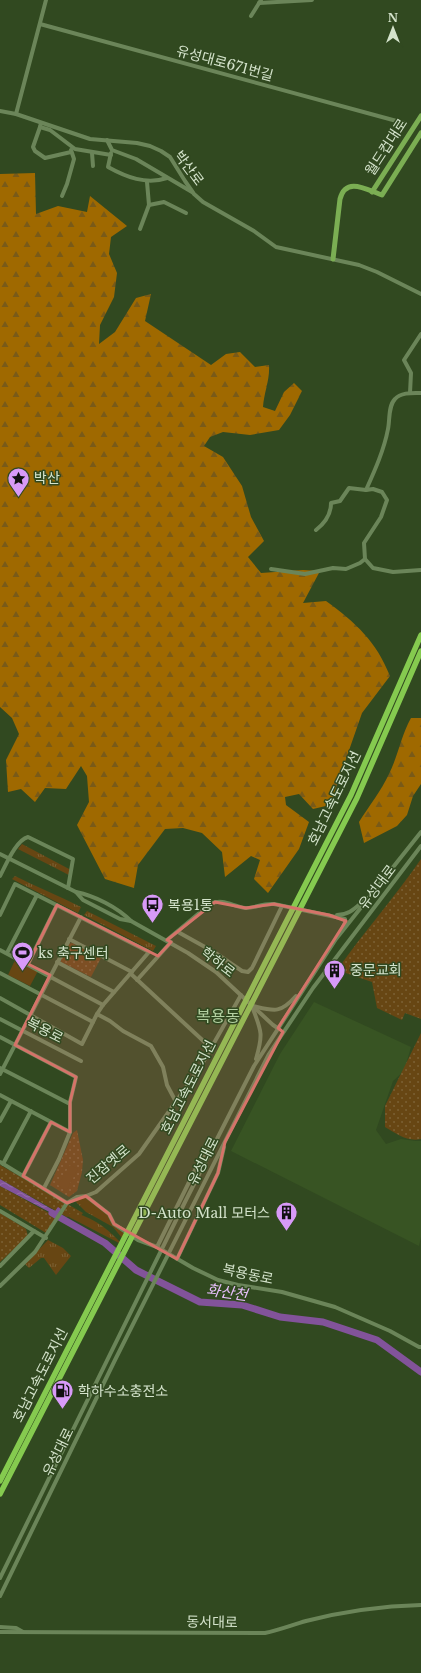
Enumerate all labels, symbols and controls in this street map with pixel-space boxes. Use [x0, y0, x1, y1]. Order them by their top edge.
north arrow [373, 8, 413, 48]
text: N [388, 11, 399, 25]
street label: 유성대로671번길 [175, 41, 275, 85]
street label: 월드컵대로 [361, 115, 411, 179]
street label: 박산로 [170, 147, 208, 189]
place icon: 박산 [5, 465, 31, 498]
place label: 박산 [34, 469, 60, 487]
street label: 호남고속도로지선 [303, 748, 365, 848]
street label: 유성대로 [354, 861, 400, 913]
bus stop icon: 복용1통 [139, 892, 165, 925]
place label: 복용1통 [168, 896, 213, 914]
sports icon: ks 축구센터 [10, 940, 36, 973]
street label: 학하로 [197, 943, 239, 981]
place label: ks 축구센터 [38, 944, 109, 962]
building icon: 중문교회 [322, 957, 348, 990]
place label: 중문교회 [350, 961, 402, 979]
district label: 복용동 [196, 1006, 240, 1026]
street label: 복용로 [24, 1013, 66, 1047]
street label: 호남고속도로지선 [157, 1037, 219, 1137]
street label: 유성대로 [183, 1134, 223, 1188]
street label: 진잠옛로 [82, 1140, 134, 1187]
building icon: D-Auto Mall 모터스 [273, 1200, 299, 1233]
place label: D-Auto Mall 모터스 [138, 1204, 270, 1222]
street label: 복용동로 [221, 1260, 275, 1288]
water label: 화산천 [205, 1280, 251, 1305]
street label: 호남고속도로지선 [9, 1325, 71, 1425]
fuel station icon: 학하수소충전소 [50, 1378, 76, 1411]
place label: 학하수소충전소 [78, 1382, 168, 1400]
street label: 유성대로 [39, 1425, 77, 1479]
street label: 동서대로 [186, 1613, 238, 1631]

